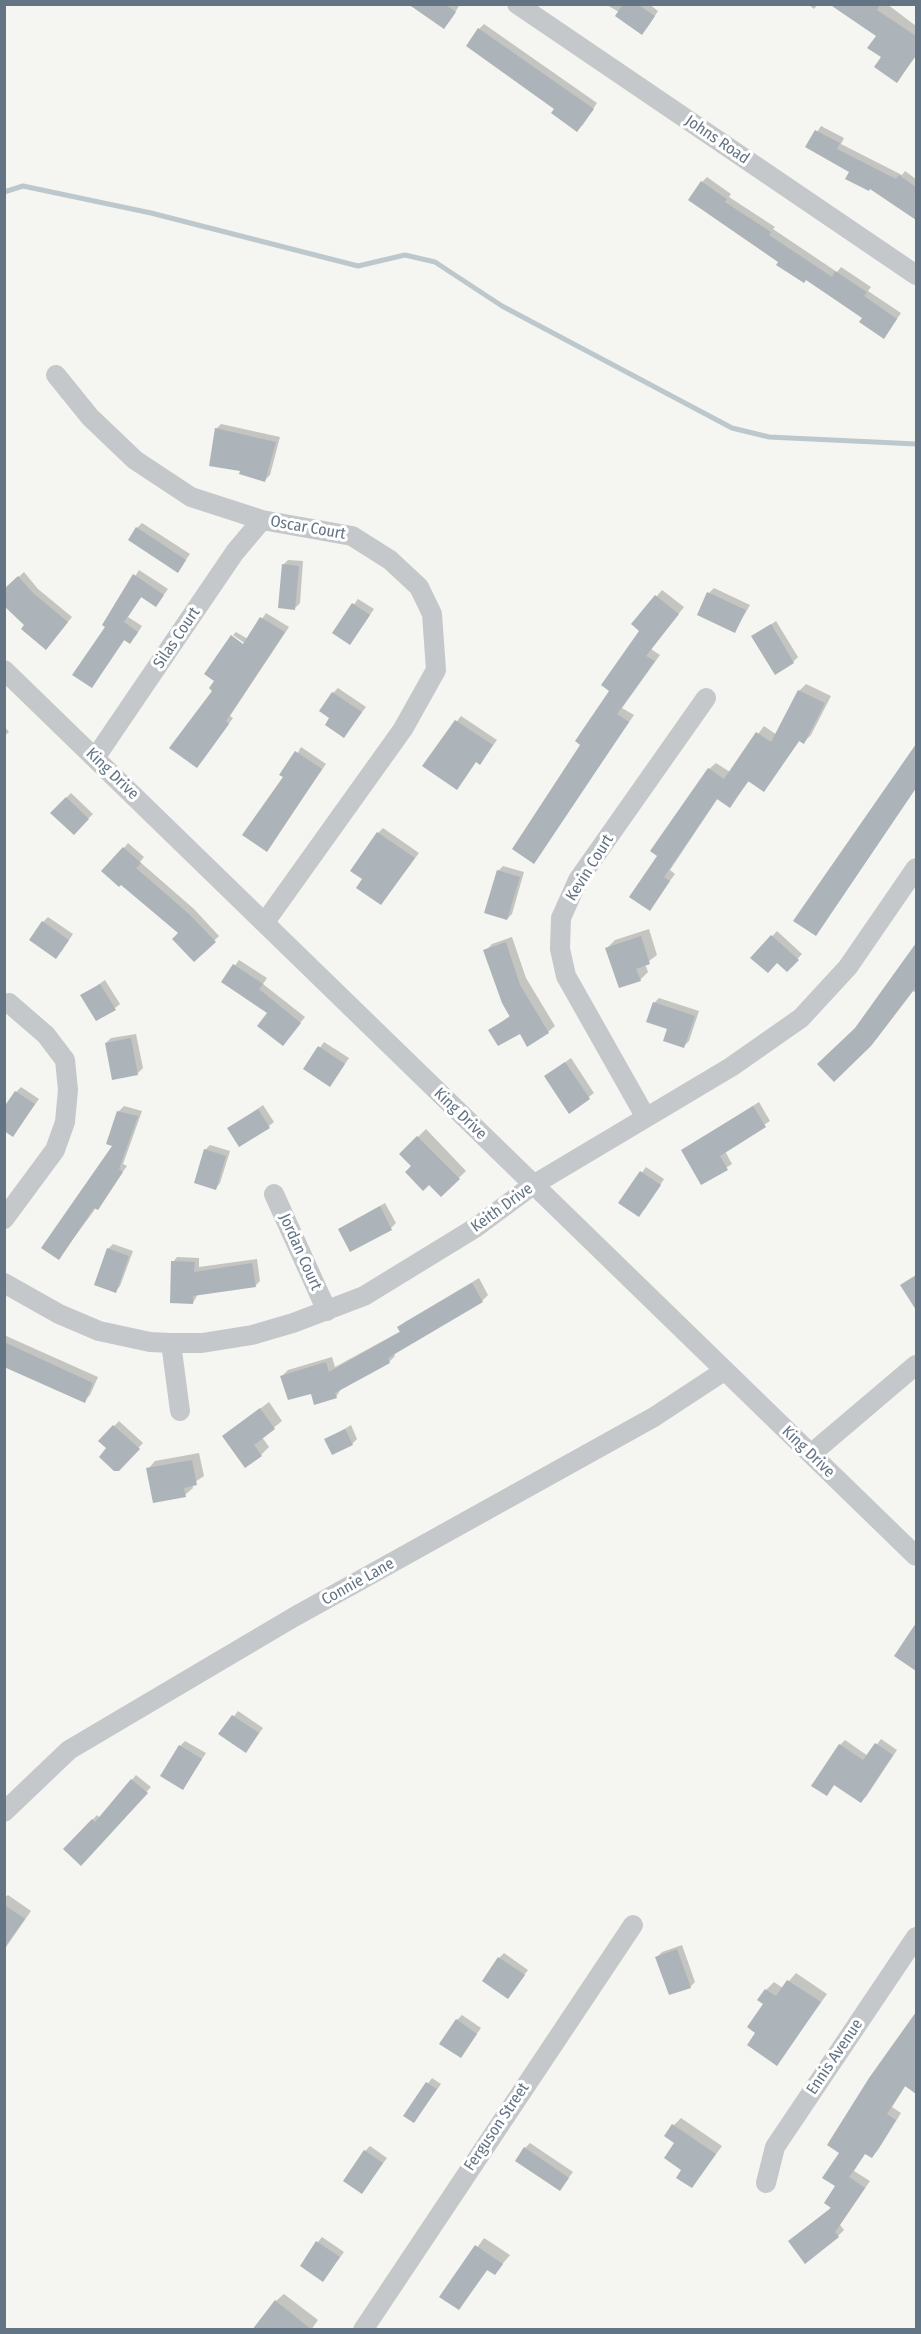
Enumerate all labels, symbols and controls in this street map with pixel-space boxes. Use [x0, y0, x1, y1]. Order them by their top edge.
street label: Johns Road [681, 112, 753, 168]
street label: Oscar Court [269, 512, 347, 544]
street label: Silas Court [150, 604, 204, 672]
street label: King Drive [82, 744, 142, 804]
street label: Kevin Court [562, 831, 618, 905]
street label: King Drive [430, 1084, 490, 1144]
street label: Keith Drive [467, 1179, 537, 1237]
street label: Jordan Court [275, 1211, 325, 1293]
street label: King Drive [778, 1422, 838, 1482]
street label: Connie Lane [318, 1554, 398, 1610]
street label: Ennis Avenue [803, 2016, 867, 2098]
street label: Ferguson Street [460, 2079, 534, 2175]

